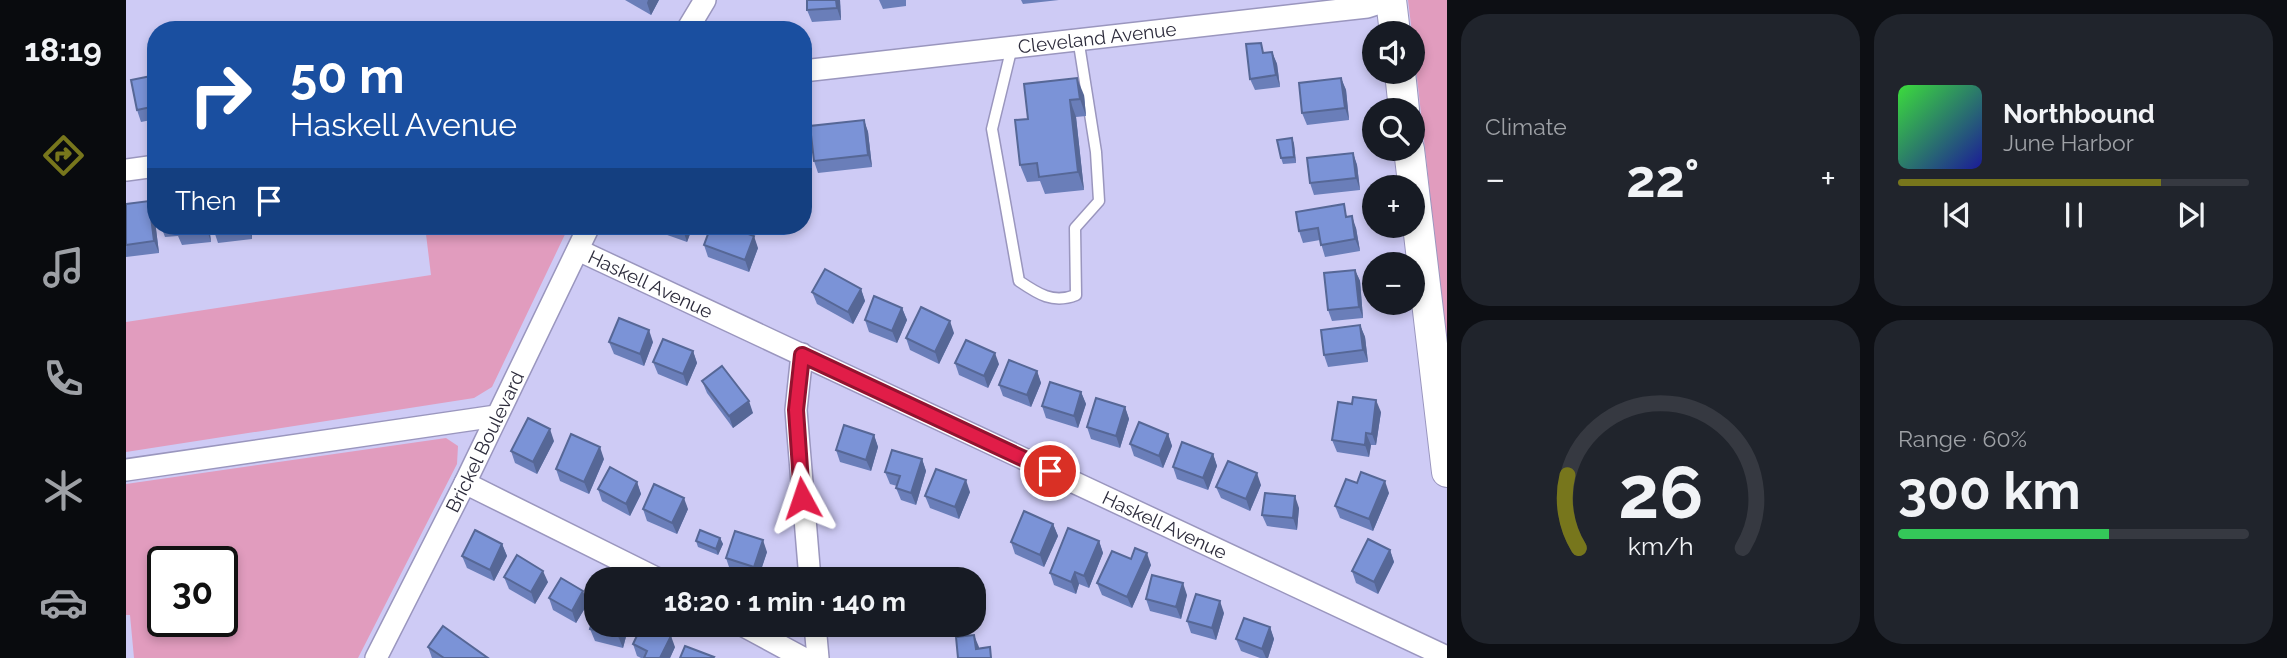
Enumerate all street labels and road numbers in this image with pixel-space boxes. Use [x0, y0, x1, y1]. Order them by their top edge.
street label: Cleveland Avenue [1017, 18, 1178, 58]
street label: Haskell Avenue [585, 245, 716, 323]
street label: Brickel Boulevard [441, 368, 528, 516]
street label: Haskell Avenue [1099, 486, 1231, 563]

